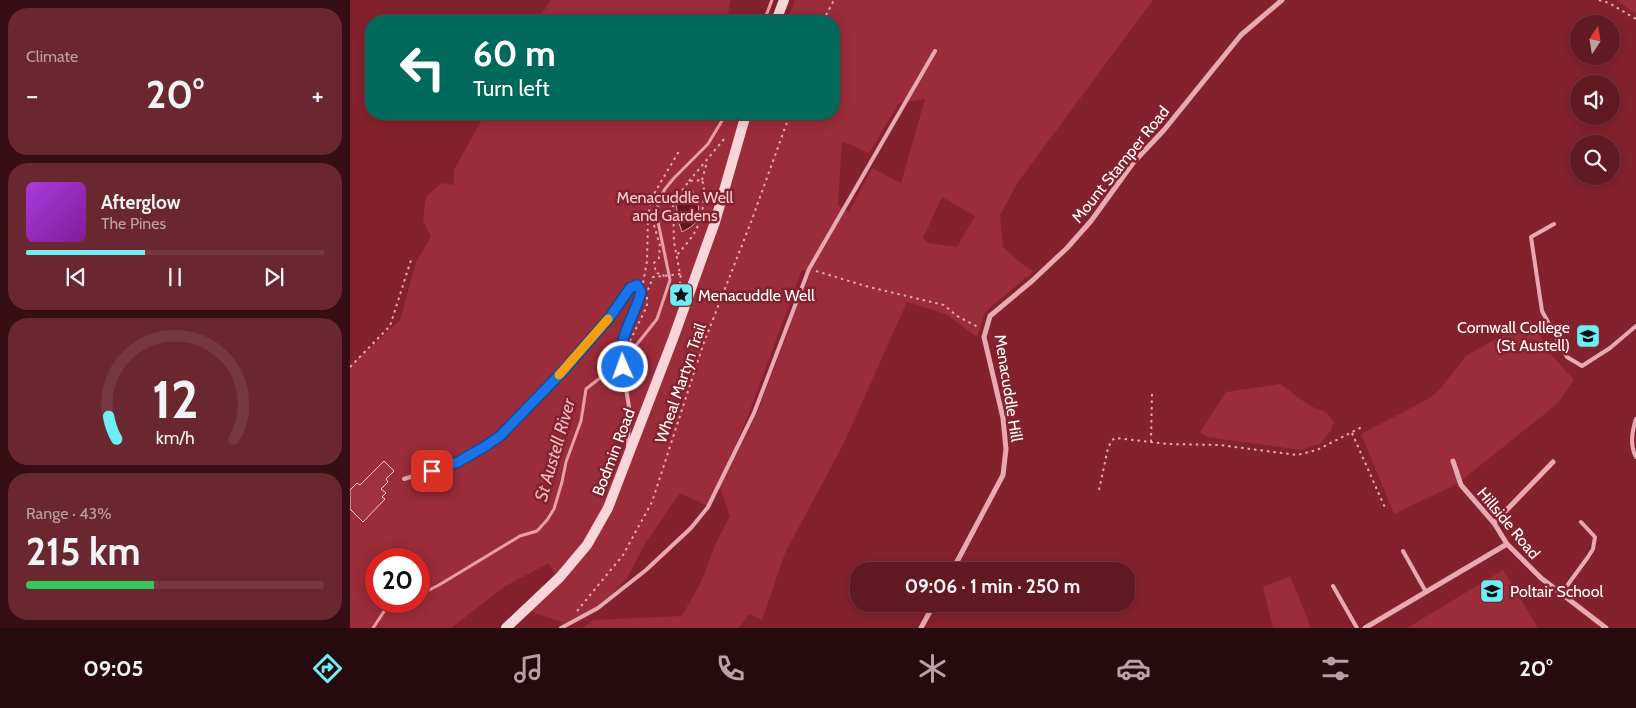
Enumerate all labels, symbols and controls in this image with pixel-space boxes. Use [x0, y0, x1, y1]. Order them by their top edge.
north arrow [1570, 15, 1620, 65]
map controls [1570, 15, 1620, 185]
text: 60 m [473, 32, 556, 75]
icon: left [390, 35, 455, 100]
text: Climate [26, 47, 78, 66]
text: 20° [146, 71, 204, 118]
text: Turn left [473, 75, 550, 102]
button: sound [1570, 75, 1620, 125]
text: − [26, 78, 38, 112]
text: + [312, 78, 324, 112]
street label: Mount Stamper Road [1068, 102, 1173, 226]
button: search [1570, 135, 1620, 185]
park label: Menacuddle Well and Gardens [617, 188, 734, 225]
text: Afterglow [101, 191, 181, 214]
text: The Pines [101, 214, 166, 233]
icon: previous [62, 263, 90, 291]
icon: pause [161, 263, 189, 291]
icon: next [260, 263, 288, 291]
place icon: Menacuddle Well [668, 282, 694, 308]
place label: Menacuddle Well [698, 286, 815, 305]
place label: Cornwall College (St Austell) [1457, 318, 1570, 355]
street label: Wheal Martyn Trail [651, 320, 710, 446]
school or university icon: Cornwall College (St Austell) [1575, 323, 1601, 349]
street label: Menacuddle Hill [991, 333, 1026, 443]
position arrow [596, 340, 648, 392]
text: 12 [152, 368, 198, 431]
water label: St Austell River [530, 395, 581, 504]
street label: Bodmin Road [588, 406, 639, 498]
text: km/h [155, 427, 195, 448]
pin [411, 450, 453, 492]
icon: arrive [418, 457, 446, 485]
street label: Hillside Road [1473, 484, 1544, 563]
text: Range · 43% [26, 504, 112, 523]
text: 215 km [26, 528, 141, 575]
speed limit sign: 20 [365, 548, 430, 613]
text: 09:06 · 1 min · 250 m [905, 575, 1080, 598]
school or university icon: Poltair School [1479, 578, 1505, 604]
place label: Poltair School [1510, 582, 1603, 601]
icon: directions [310, 651, 345, 686]
icon: music [511, 651, 546, 686]
icon: phone [713, 651, 748, 686]
icon: climate [915, 651, 950, 686]
icon: car [1116, 651, 1151, 686]
icon: filters [1318, 651, 1353, 686]
text: 09:05 [83, 655, 143, 682]
text: 20° [1519, 655, 1553, 682]

